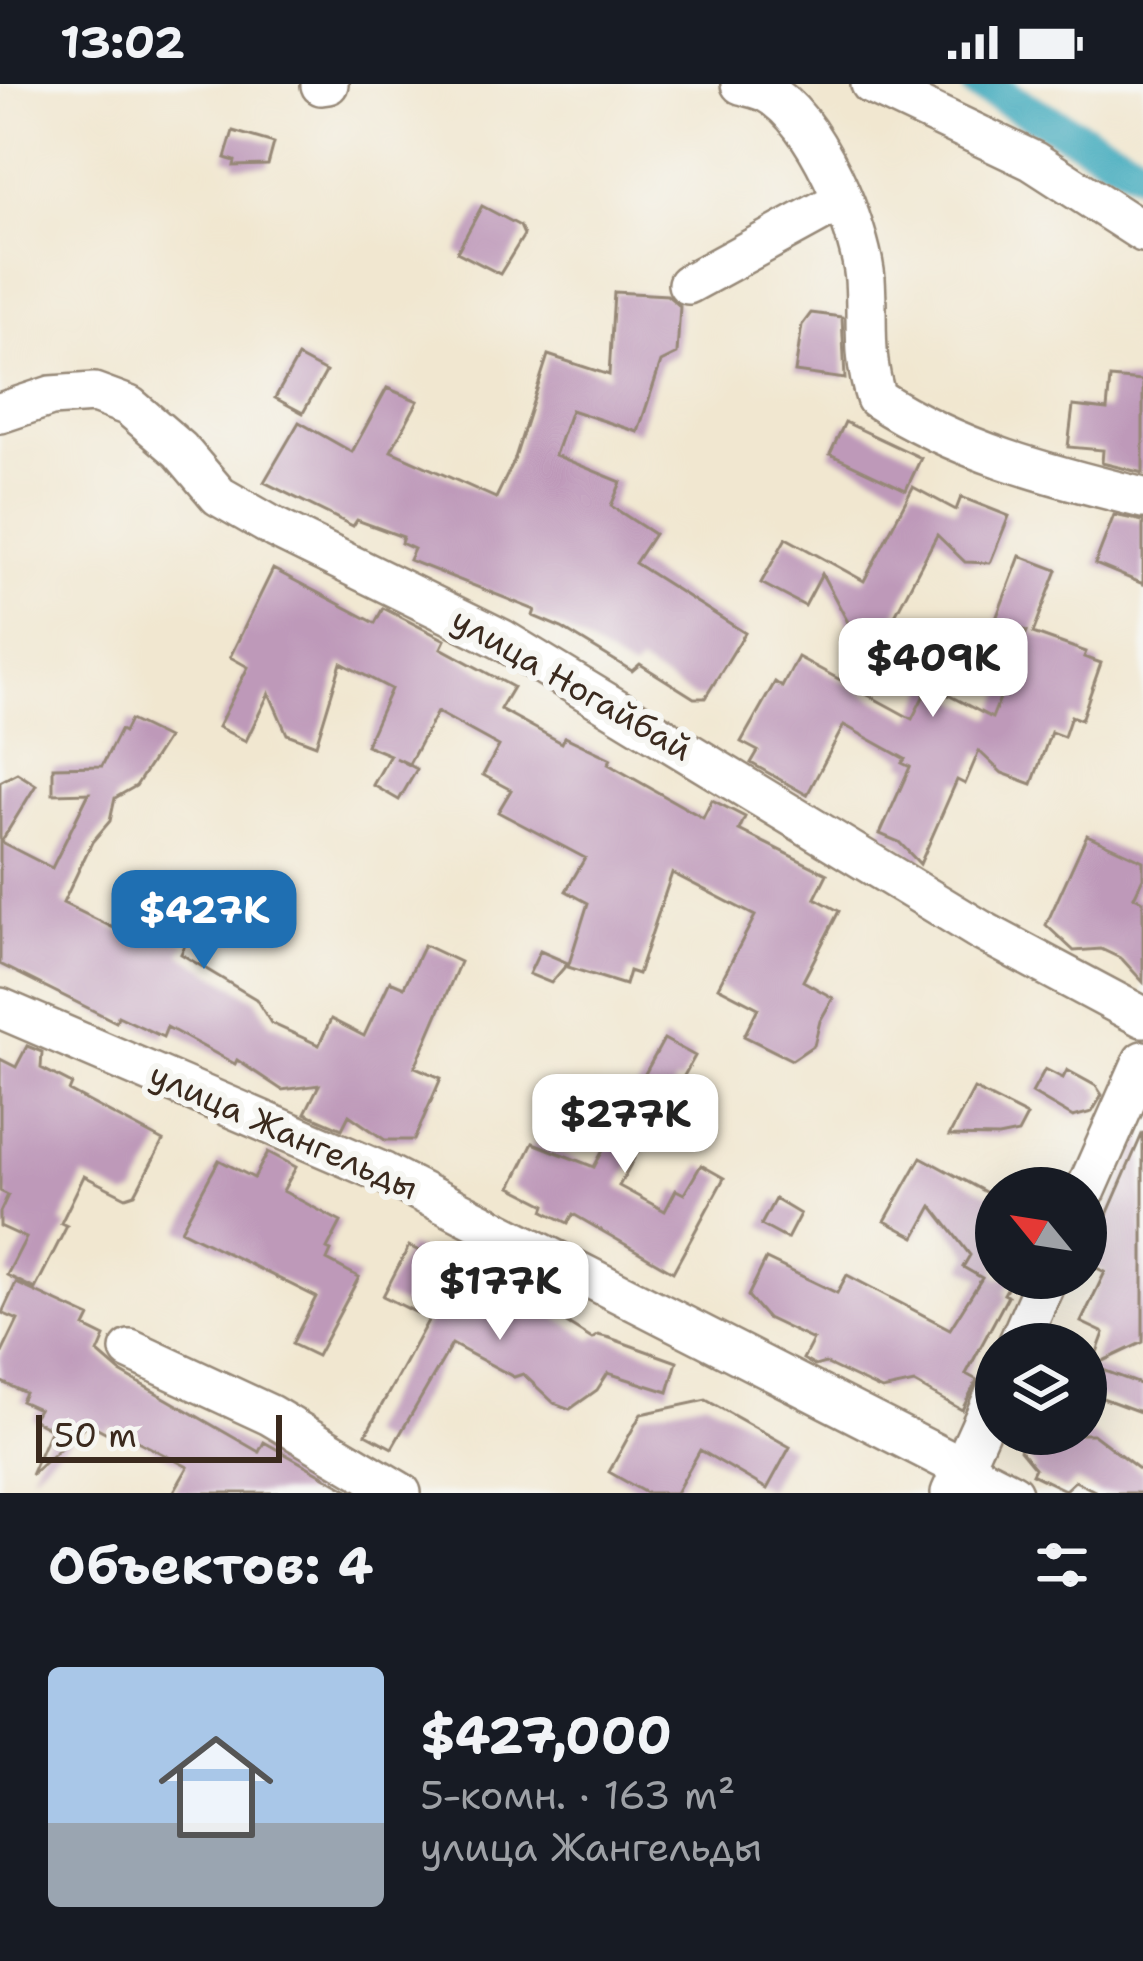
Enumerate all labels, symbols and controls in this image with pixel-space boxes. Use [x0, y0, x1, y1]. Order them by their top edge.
text: 13:02 [60, 12, 185, 72]
street label: улица Ногайбай [443, 597, 701, 771]
pin: $409K [849, 618, 1017, 720]
text: $409K [866, 631, 1000, 683]
pin: $427K [120, 870, 288, 972]
text: $427K [138, 883, 270, 935]
street label: улица Жангельды [143, 1052, 425, 1210]
pin: $277K [541, 1074, 709, 1176]
text: $277K [559, 1087, 691, 1139]
north arrow [975, 1167, 1107, 1299]
map controls [975, 1167, 1107, 1455]
pin: $177K [416, 1241, 584, 1343]
text: $177K [439, 1254, 561, 1306]
button: layers [975, 1323, 1107, 1455]
scale bar [36, 1409, 282, 1462]
text: 50 m [54, 1413, 137, 1458]
text: Объектов: 4 [48, 1531, 374, 1599]
icon: filters [1029, 1532, 1095, 1598]
text: $427,000 [420, 1701, 672, 1769]
icon: home [144, 1715, 288, 1859]
text: 5-комн. · 163 m² [420, 1769, 735, 1821]
text: улица Жангельды [420, 1821, 762, 1873]

